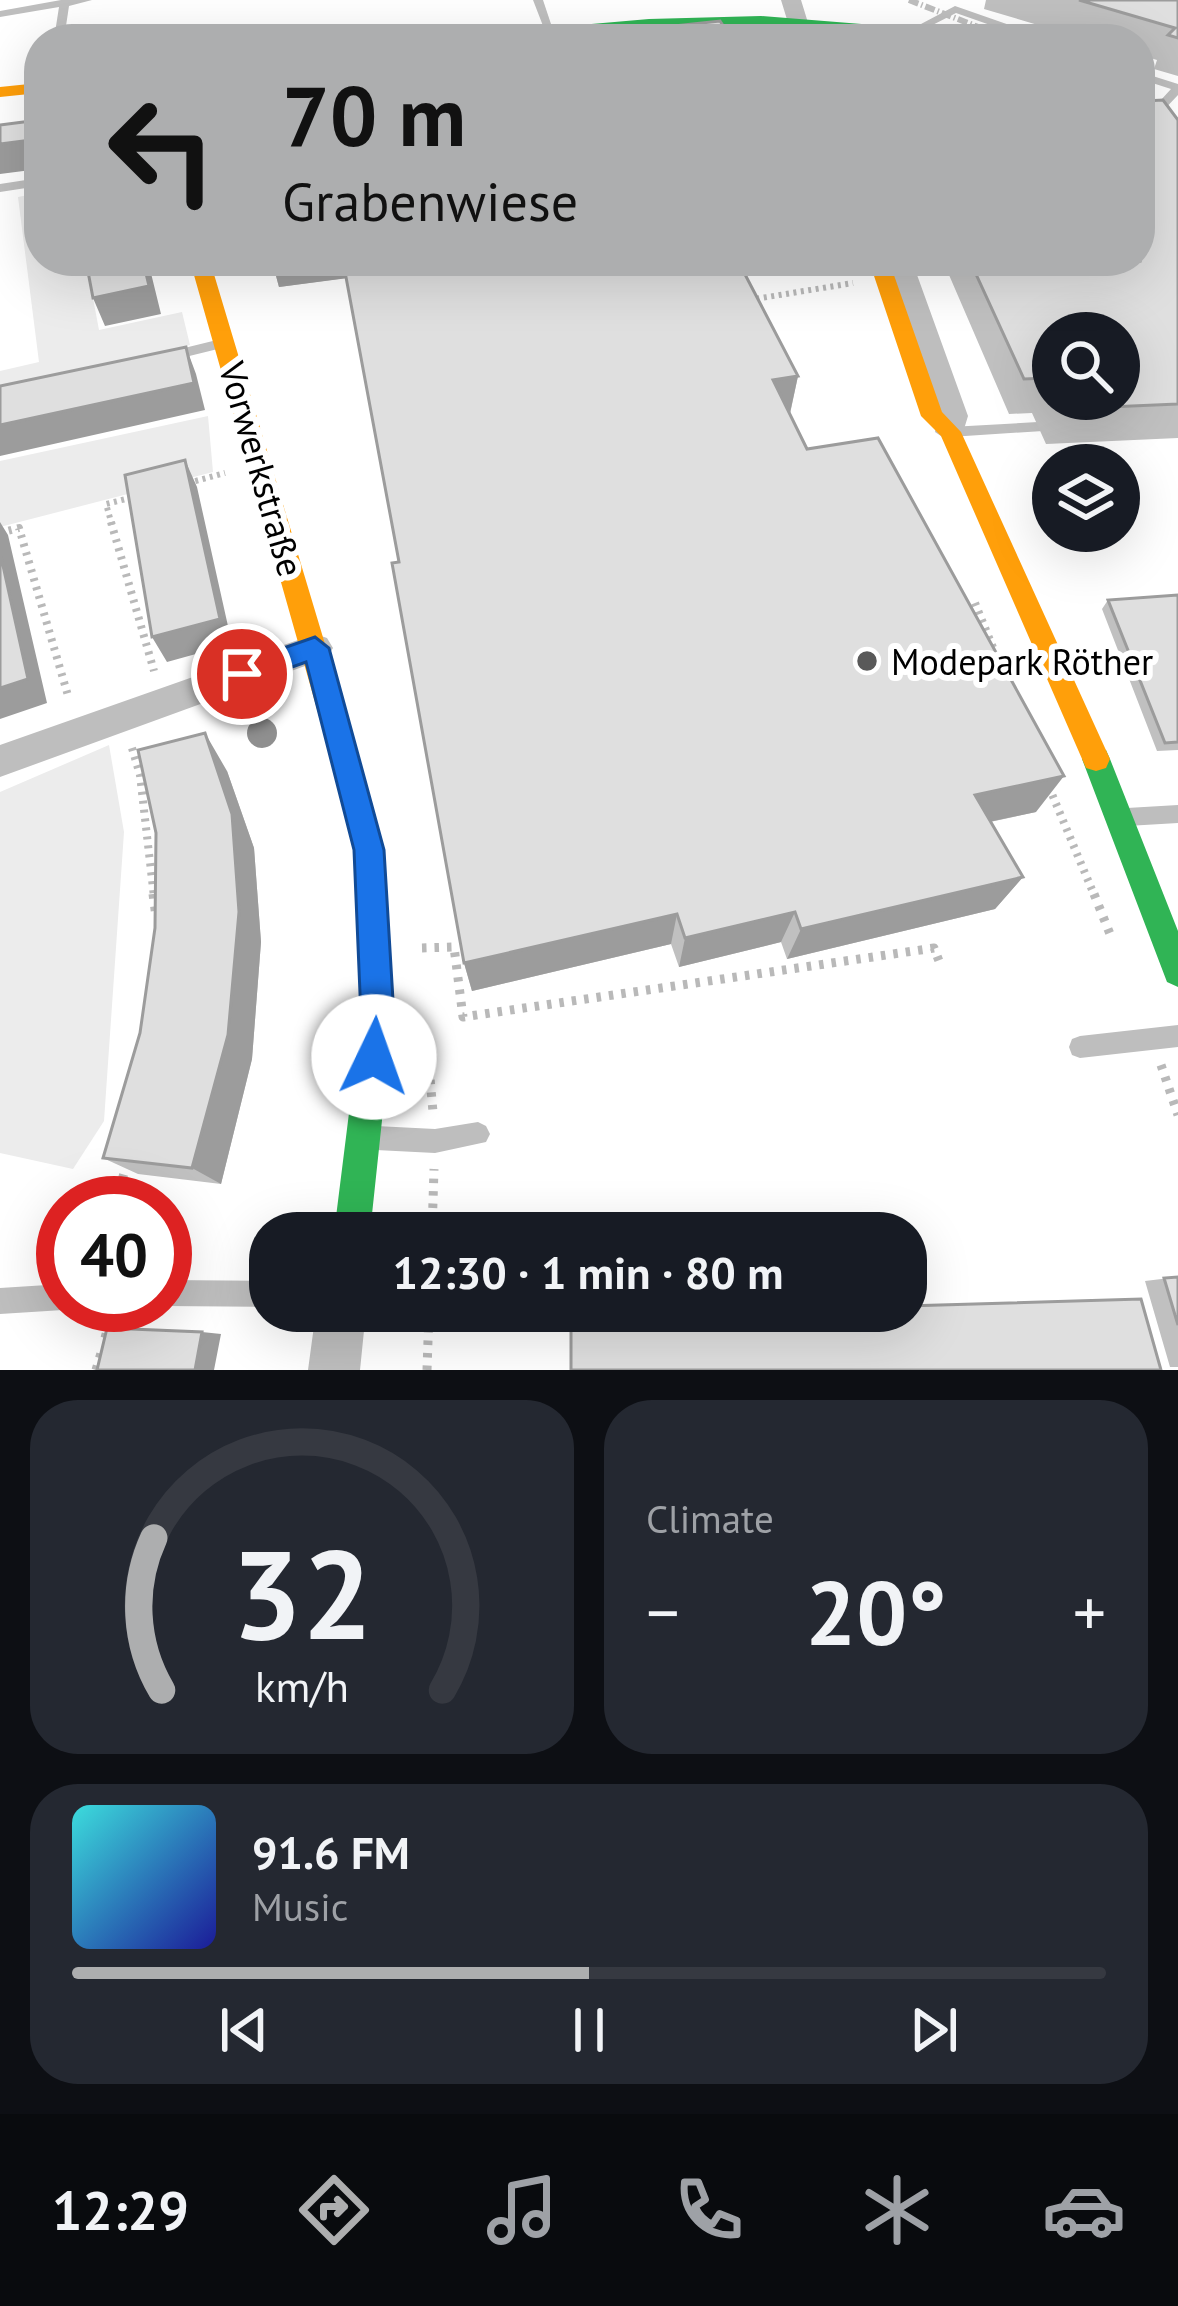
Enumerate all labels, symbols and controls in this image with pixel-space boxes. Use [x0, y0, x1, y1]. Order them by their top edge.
text: 70 m [282, 60, 466, 169]
icon: left [84, 72, 240, 228]
text: Grabenwiese [282, 166, 578, 236]
map controls [1032, 312, 1140, 552]
button: search [1032, 312, 1140, 420]
street label: Vorwerkstraße [209, 355, 315, 582]
button: layers [1032, 444, 1140, 552]
pin [191, 623, 293, 725]
place label: Modepark Röther [891, 638, 1153, 685]
icon: arrive [209, 641, 275, 707]
marker: Modepark Röther [854, 648, 880, 674]
position arrow [311, 994, 437, 1120]
speed limit sign: 40 [36, 1176, 192, 1332]
text: 12:30 · 1 min · 80 m [393, 1243, 783, 1301]
text: Climate [646, 1493, 774, 1544]
text: 32 [231, 1512, 373, 1673]
text: 20° [805, 1553, 947, 1670]
text: − [646, 1569, 679, 1654]
text: + [1073, 1569, 1106, 1654]
text: km/h [255, 1658, 349, 1714]
text: 91.6 FM [252, 1823, 410, 1881]
text: Music [252, 1881, 348, 1932]
icon: previous [211, 1997, 277, 2063]
icon: pause [556, 1997, 622, 2063]
icon: next [901, 1997, 967, 2063]
icon: directions [292, 2168, 376, 2252]
icon: music [480, 2168, 564, 2252]
icon: phone [667, 2168, 751, 2252]
icon: climate [855, 2168, 939, 2252]
icon: car [1042, 2168, 1126, 2252]
text: 12:29 [52, 2175, 189, 2245]

